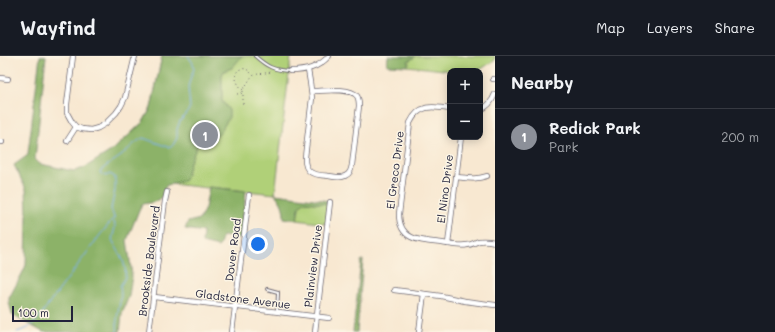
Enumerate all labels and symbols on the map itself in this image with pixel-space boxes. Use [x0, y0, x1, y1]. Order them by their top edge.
pin: 1 [192, 120, 218, 150]
street label: El Greco Drive [382, 130, 407, 210]
street label: El Nino Drive [433, 153, 456, 224]
street label: Brookside Boulevard [134, 205, 163, 317]
street label: Dover Road [221, 218, 244, 282]
street label: Plainview Drive [300, 224, 325, 308]
your location [248, 234, 268, 254]
street label: Gladstone Avenue [195, 285, 292, 312]
scale bar [12, 304, 73, 323]

